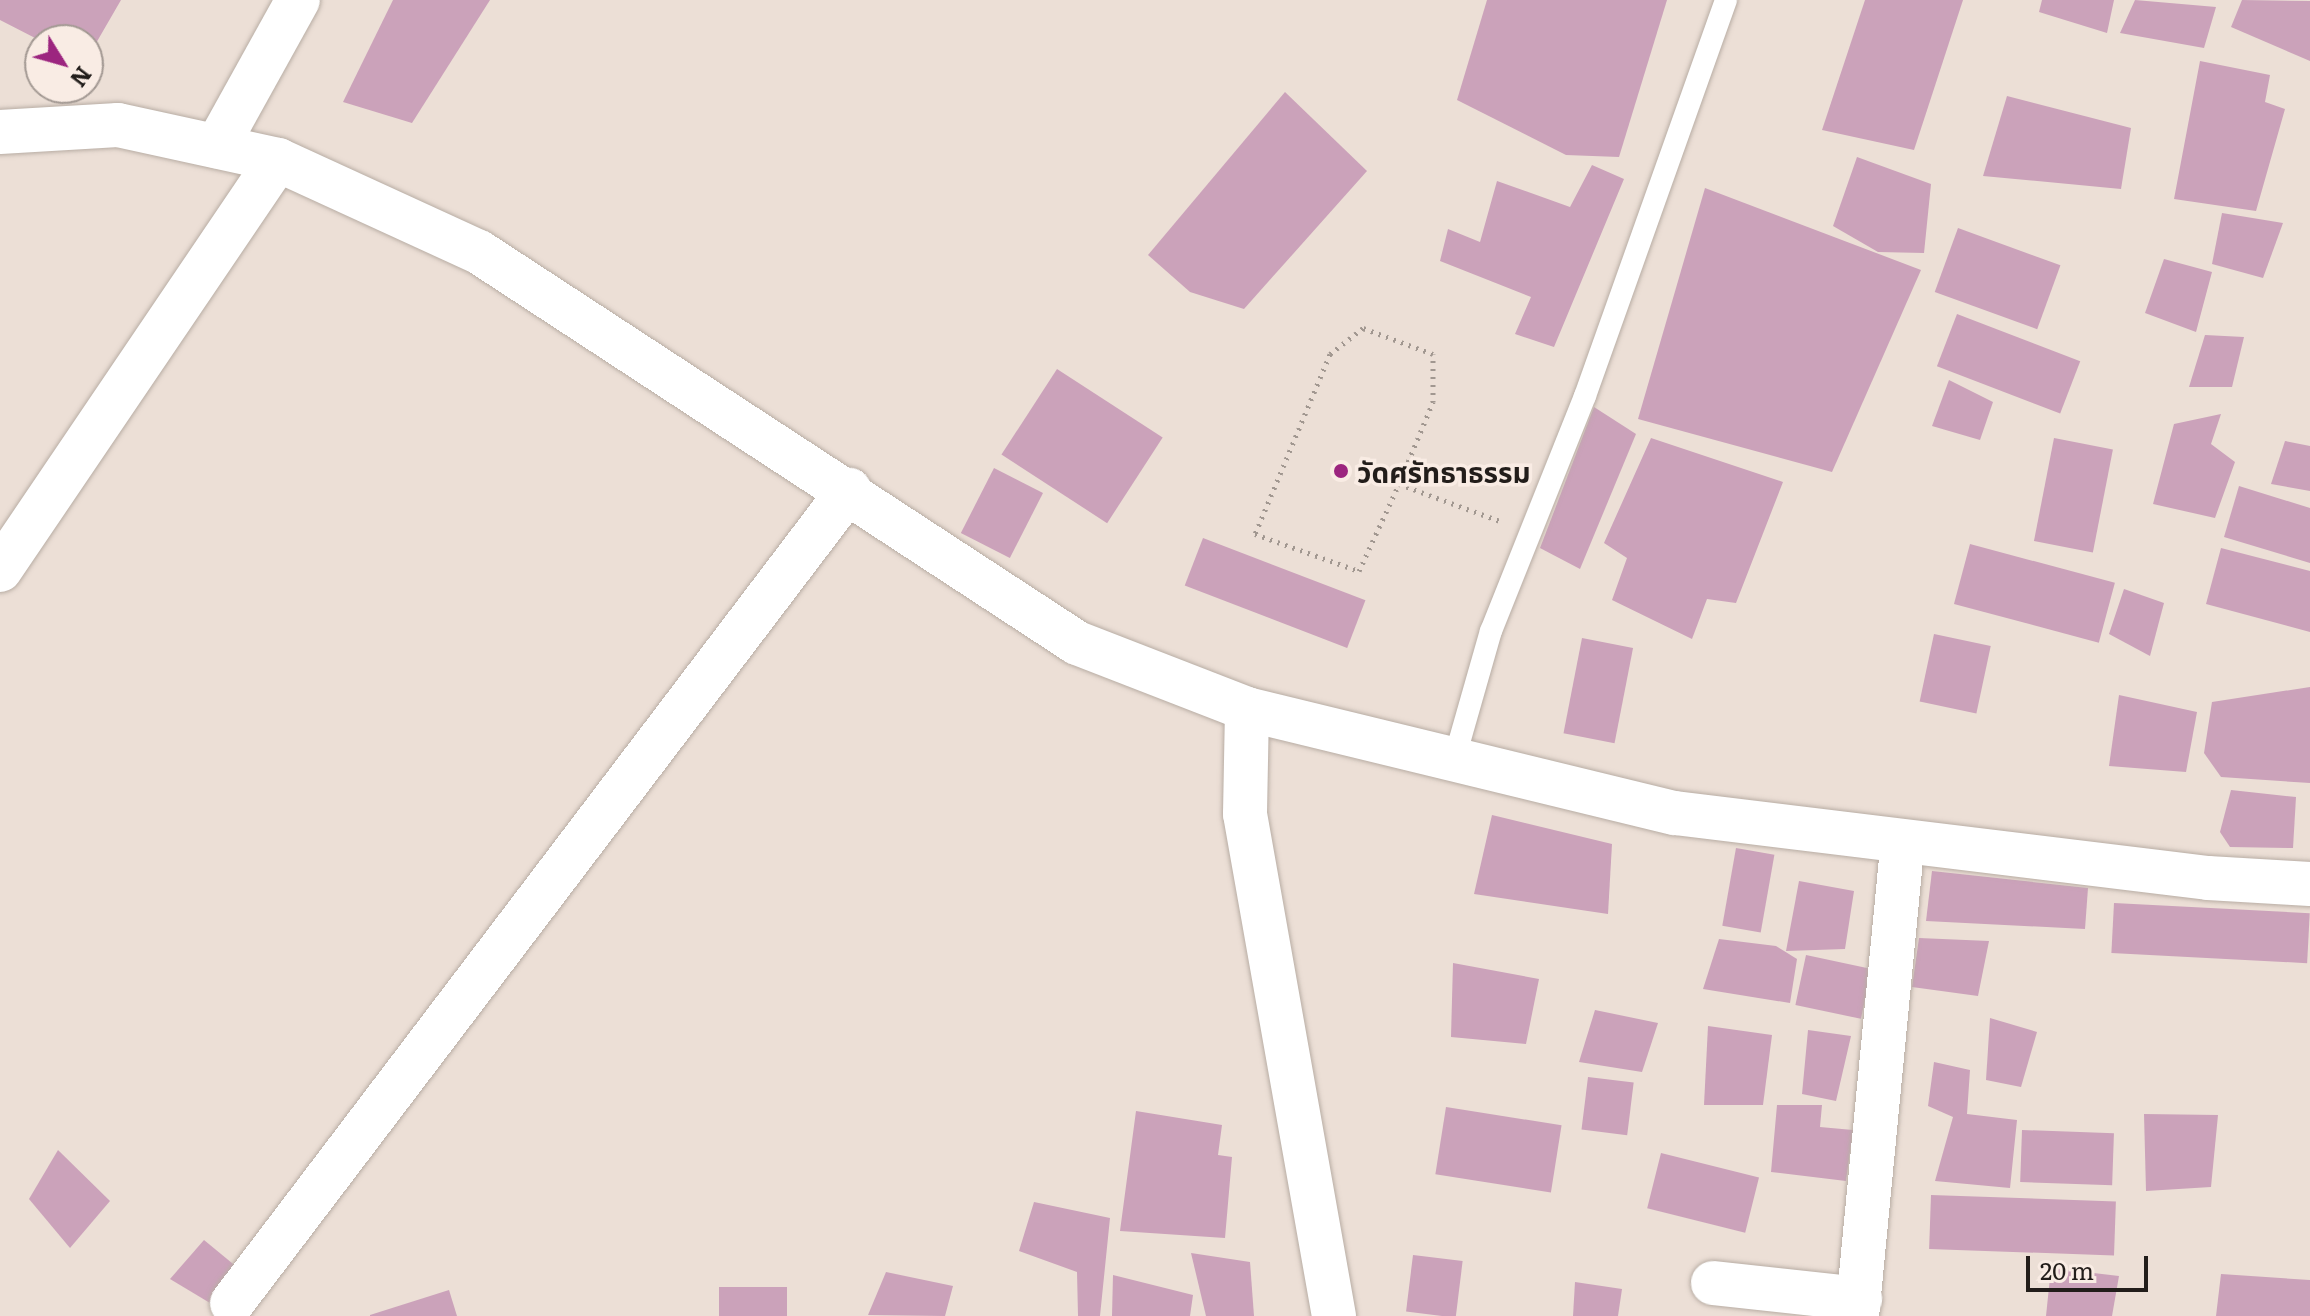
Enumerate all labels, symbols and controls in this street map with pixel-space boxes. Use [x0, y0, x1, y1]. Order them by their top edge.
north arrow [24, 24, 104, 104]
text: N [63, 60, 101, 95]
place label: วัดศรัทธาธรรม [1357, 454, 1531, 488]
marker: วัดศรัทธาธรรม [1332, 462, 1350, 480]
scale bar [2030, 1240, 2152, 1290]
text: 20 m [2040, 1252, 2094, 1287]

